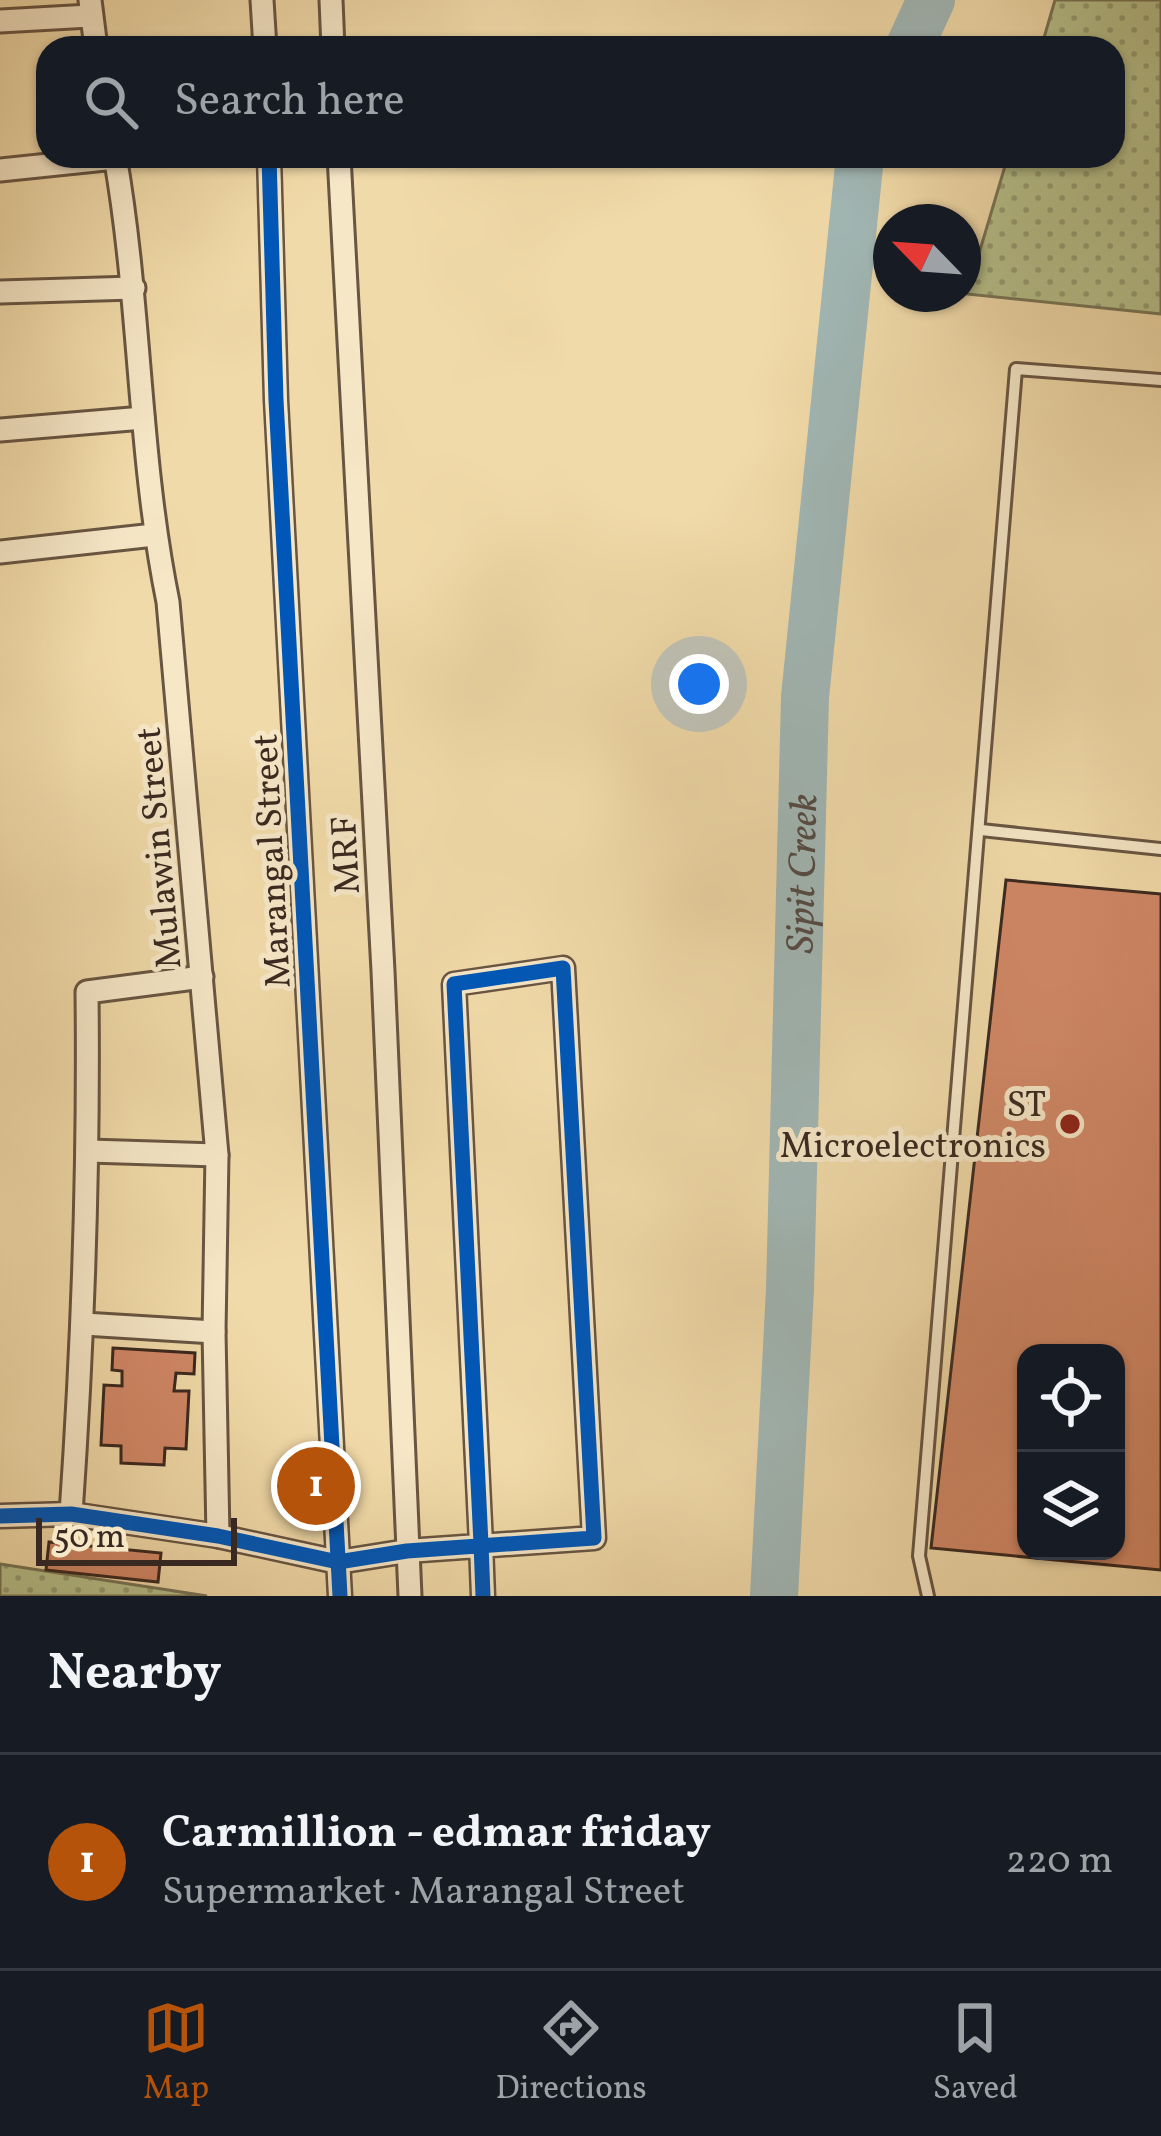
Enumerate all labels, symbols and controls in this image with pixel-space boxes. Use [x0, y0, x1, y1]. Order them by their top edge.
search box [36, 36, 1125, 168]
icon: search [78, 69, 144, 135]
text: Search here [174, 71, 405, 134]
north arrow [873, 204, 981, 312]
your location [669, 654, 729, 714]
street label: Mulawin Street [126, 725, 196, 971]
street label: Marangal Street [242, 732, 306, 989]
water label: Sipit Creek [776, 793, 834, 954]
street label: MRF [321, 814, 375, 895]
place label: ST Microelectronics [780, 1082, 1046, 1173]
marker: ST Microelectronics [1057, 1111, 1083, 1137]
map controls [1017, 1344, 1125, 1560]
button: locate [1017, 1344, 1125, 1452]
pin: 1 [277, 1441, 355, 1531]
button: layers [1017, 1452, 1125, 1560]
scale bar [36, 1512, 237, 1565]
text: 50 m [54, 1516, 125, 1562]
text: Nearby [48, 1639, 222, 1710]
text: Carmillion - edmar friday [162, 1803, 711, 1866]
text: 1 [79, 1835, 95, 1889]
text: 220 m [1006, 1835, 1113, 1889]
text: Supermarket · Marangal Street [162, 1866, 685, 1920]
tab: Map [143, 1995, 209, 2113]
tab: Directions [495, 1995, 647, 2113]
tab: Saved [933, 1995, 1018, 2113]

